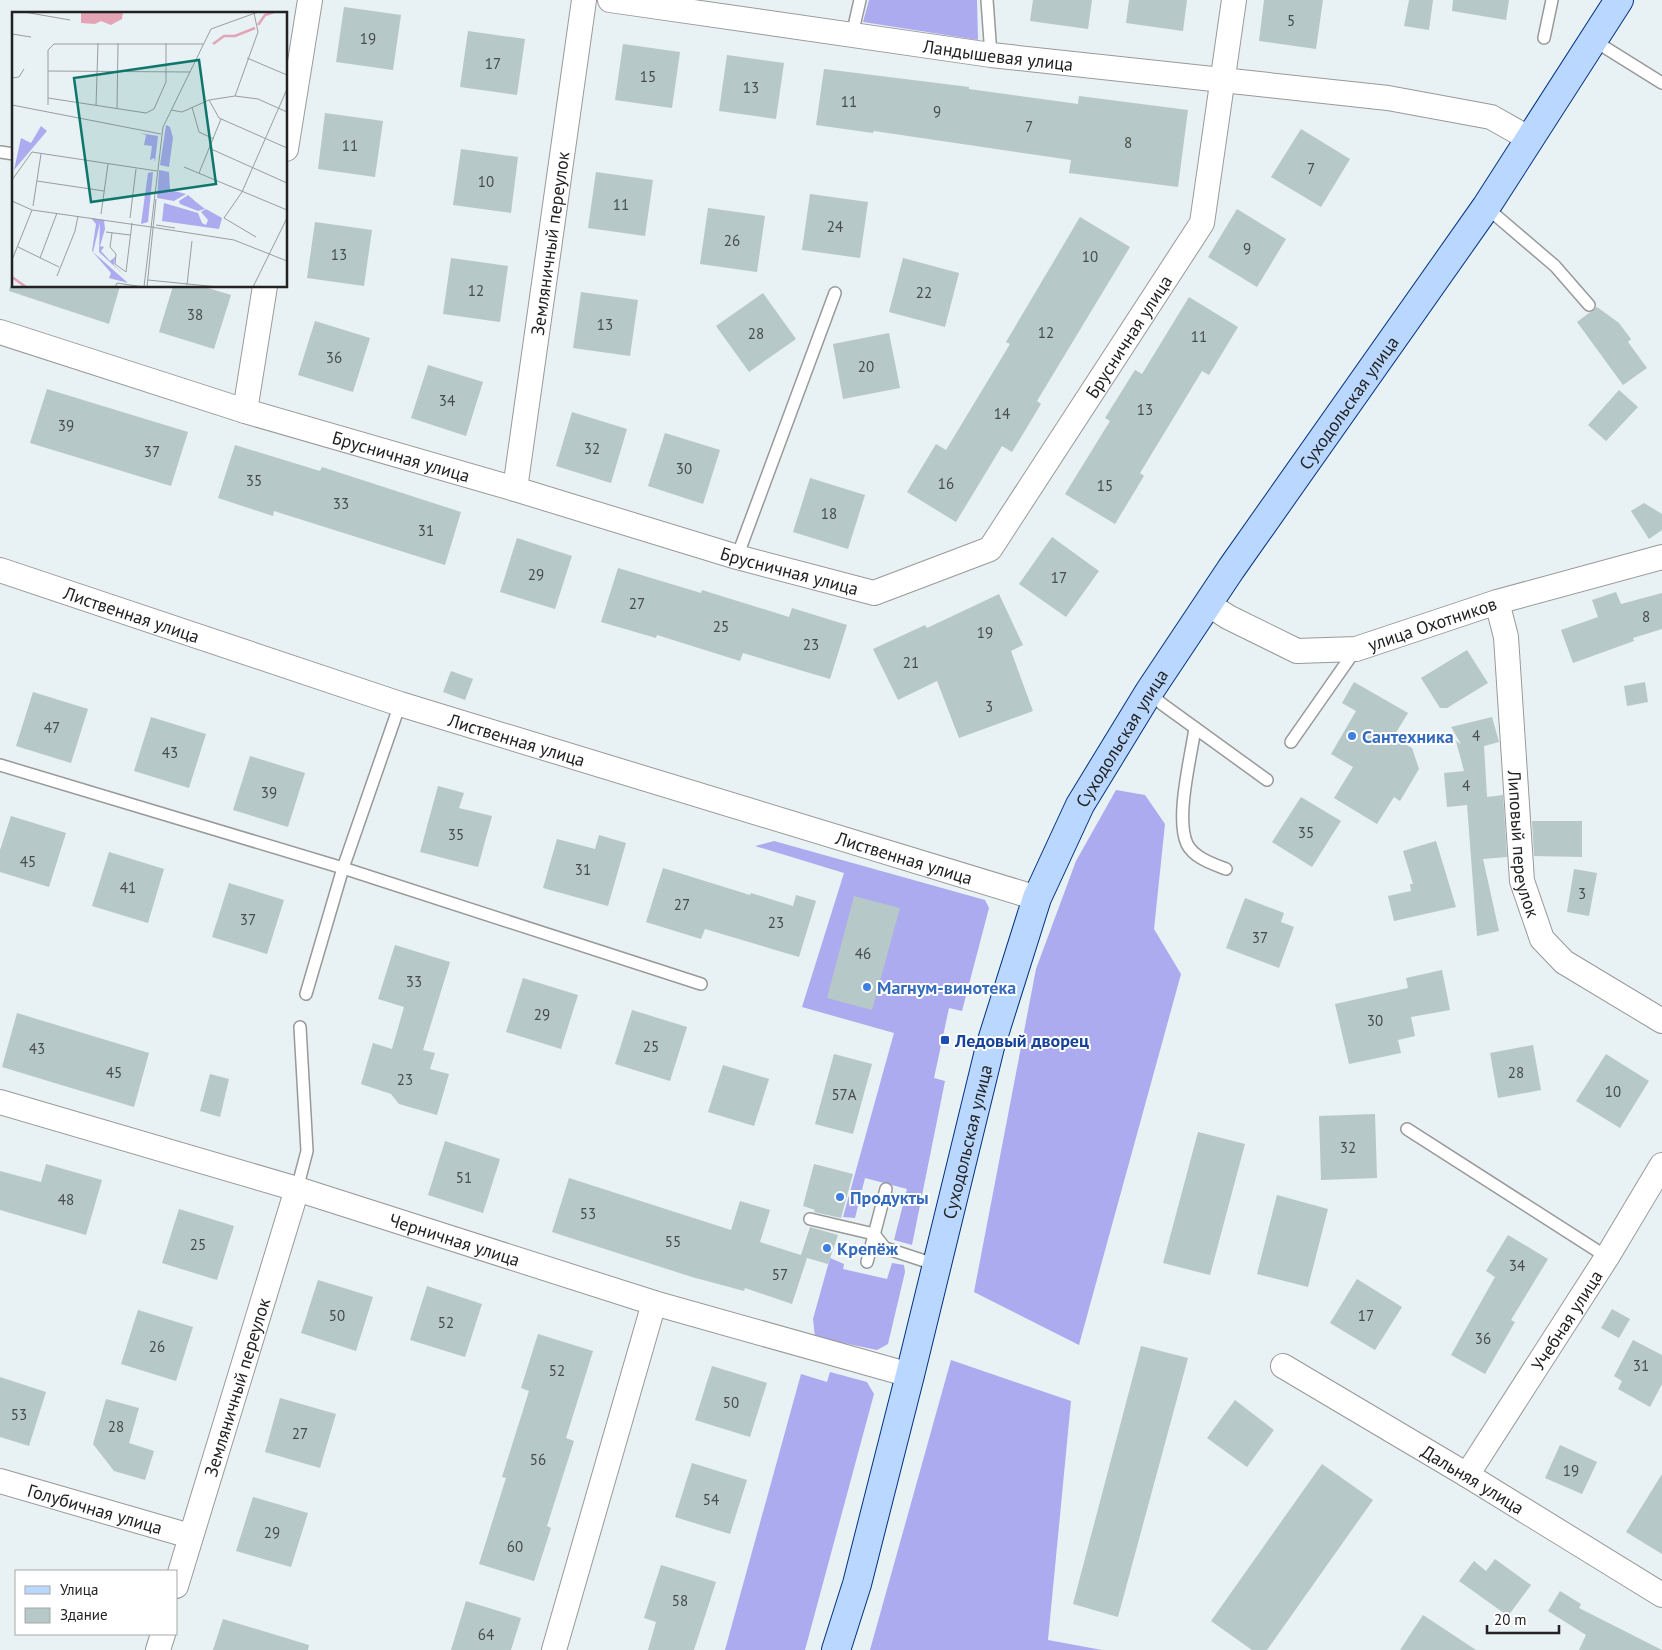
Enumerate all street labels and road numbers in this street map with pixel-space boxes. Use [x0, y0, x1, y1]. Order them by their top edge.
street label: Ландышевая улица [921, 34, 1074, 75]
street label: Земляничный переулок [525, 150, 574, 337]
street label: Брусничная улица [1080, 271, 1177, 402]
street label: Суходольская улица [1293, 331, 1403, 474]
street label: Брусничная улица [330, 425, 473, 487]
street label: Брусничная улица [718, 541, 861, 600]
street label: Лиственная улица [60, 580, 203, 648]
street label: улица Охотников [1365, 591, 1500, 656]
street label: Суходольская улица [1070, 664, 1173, 811]
street label: Лиственная улица [445, 708, 588, 771]
street label: Липовый переулок [1503, 768, 1545, 921]
street label: Лиственная улица [832, 826, 975, 889]
street label: Суходольская улица [937, 1062, 997, 1221]
street label: Черничная улица [386, 1208, 523, 1271]
street label: Учебная улица [1526, 1266, 1607, 1375]
street label: Земляничный переулок [199, 1295, 275, 1479]
street label: Дальняя улица [1417, 1439, 1528, 1519]
street label: Голубичная улица [25, 1478, 165, 1539]

